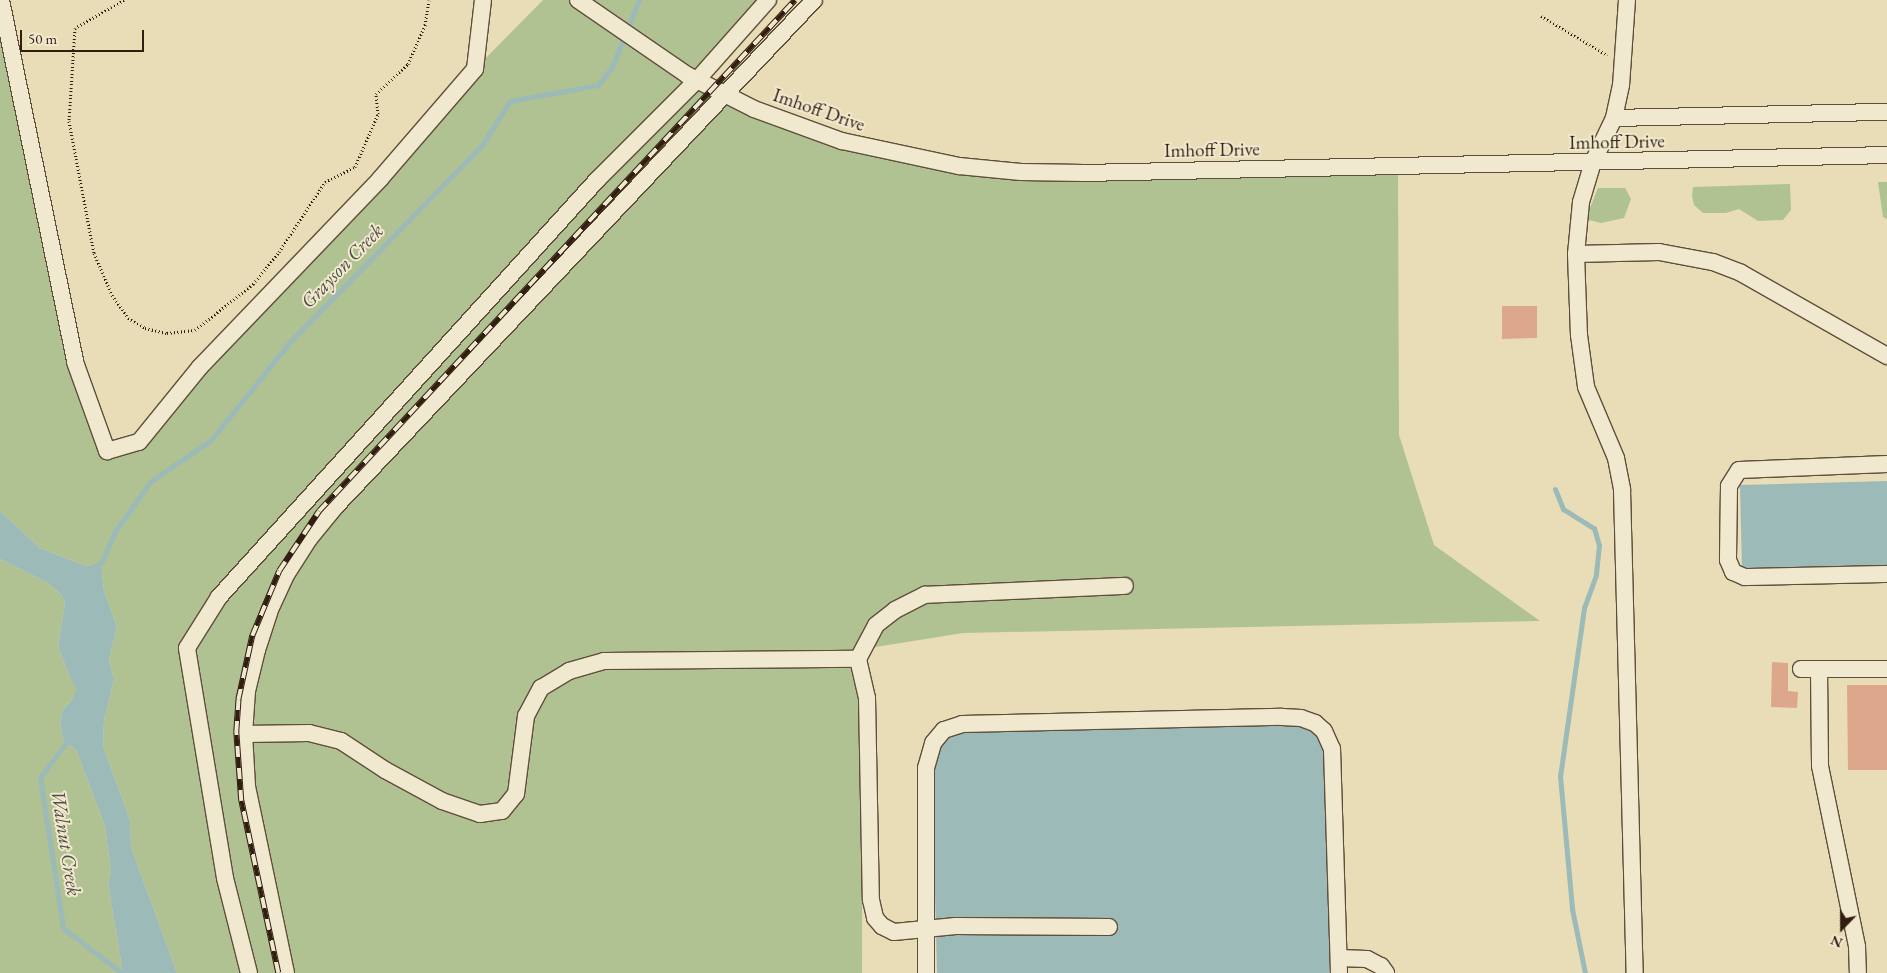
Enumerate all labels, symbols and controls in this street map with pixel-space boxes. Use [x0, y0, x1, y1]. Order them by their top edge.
scale bar [22, 20, 146, 52]
text: 50 m [28, 29, 57, 48]
street label: Imhoff Drive [770, 84, 868, 136]
street label: Imhoff Drive [1569, 130, 1665, 154]
street label: Imhoff Drive [1164, 138, 1260, 162]
water label: Grayson Creek [296, 219, 388, 313]
water label: Walnut Creek [46, 788, 86, 898]
north arrow [1817, 903, 1867, 953]
text: N [1828, 931, 1845, 952]

